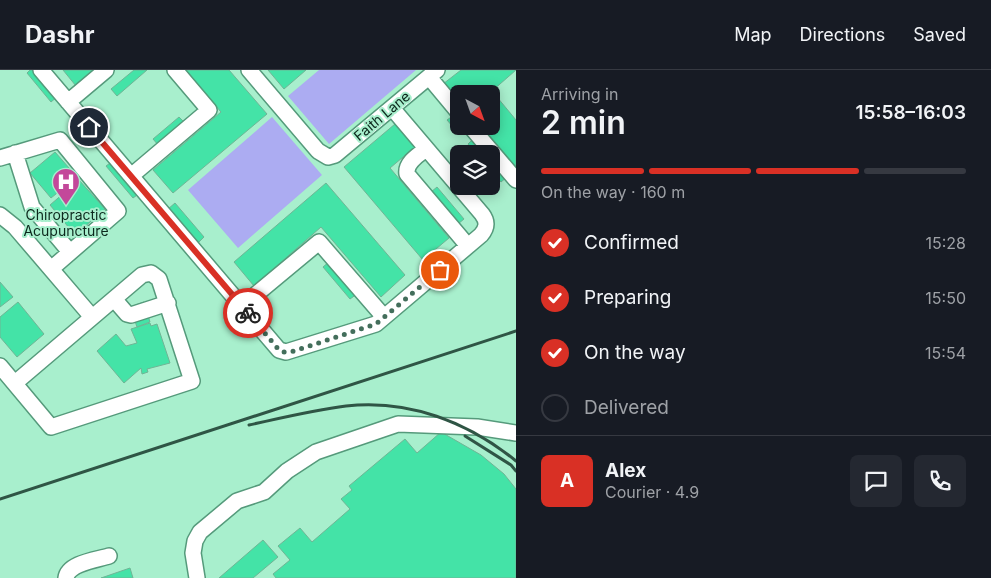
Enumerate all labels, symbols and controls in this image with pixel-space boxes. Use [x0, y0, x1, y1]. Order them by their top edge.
text: Dashr [25, 20, 94, 49]
text: Map [734, 24, 772, 45]
text: Directions [800, 24, 885, 45]
text: Saved [913, 24, 966, 45]
text: Arriving in [541, 84, 618, 104]
north arrow [450, 85, 500, 135]
map controls [450, 85, 500, 195]
street label: Faith Lane [350, 87, 413, 144]
text: 15:58–16:03 [855, 101, 966, 124]
text: 2 min [541, 103, 626, 142]
pin [68, 106, 110, 148]
icon: home [75, 113, 103, 141]
button: layers [450, 145, 500, 195]
hospital icon: Chiropractic Acupuncture [51, 167, 81, 206]
text: On the way · 160 m [541, 182, 685, 202]
place label: Chiropractic Acupuncture [23, 206, 109, 239]
icon: check [541, 229, 569, 257]
text: Confirmed [584, 231, 679, 254]
text: 15:28 [926, 233, 966, 253]
pin [419, 249, 461, 291]
icon: bag [426, 256, 454, 284]
icon: check [541, 284, 569, 312]
text: Preparing [584, 286, 671, 309]
courier [223, 288, 273, 338]
text: 15:50 [925, 288, 966, 308]
icon: bike [234, 299, 262, 327]
icon: check [541, 339, 569, 367]
text: On the way [584, 341, 686, 364]
text: 15:54 [925, 343, 966, 363]
text: Delivered [584, 396, 669, 419]
button: chat [850, 455, 902, 507]
button: phone [914, 455, 966, 507]
text: Alex [605, 459, 646, 482]
text: A [560, 469, 574, 492]
text: Courier · 4.9 [605, 482, 699, 502]

